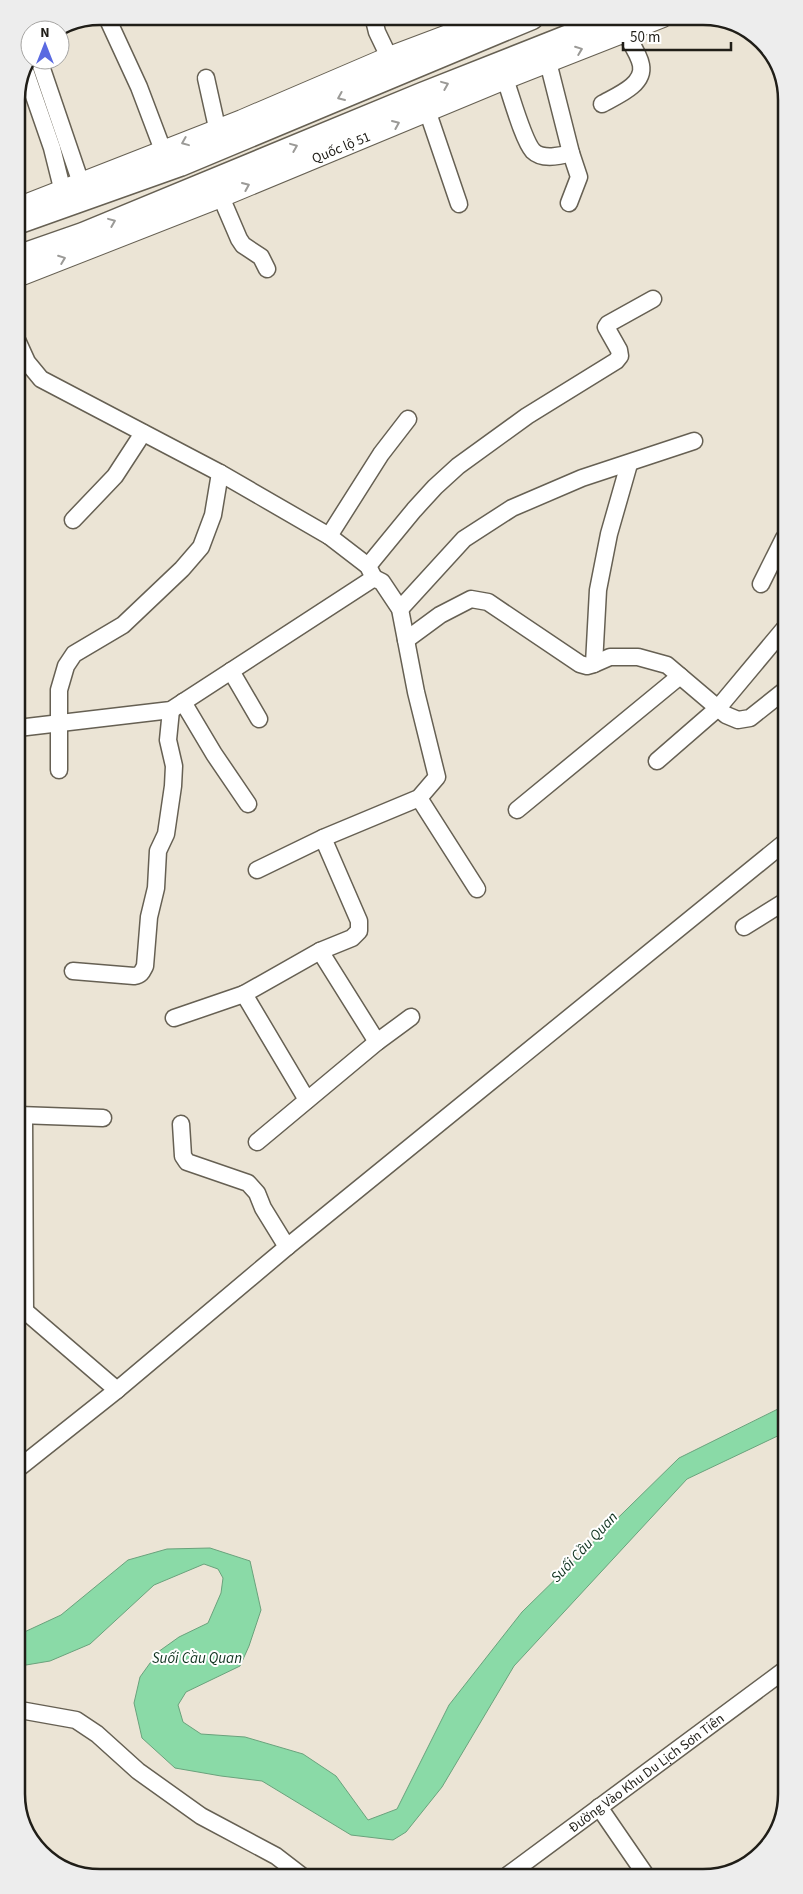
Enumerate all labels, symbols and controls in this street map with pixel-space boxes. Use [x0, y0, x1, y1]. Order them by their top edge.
north arrow [20, 20, 70, 70]
scale bar [623, 20, 730, 52]
text: N [40, 23, 50, 43]
text: 50 m [630, 27, 660, 48]
one-way arrow [574, 46, 583, 56]
one-way arrow [440, 81, 449, 91]
one-way arrow [337, 91, 346, 102]
one-way arrow [391, 119, 400, 130]
street label: Quốc lộ 51 [309, 127, 374, 169]
one-way arrow [182, 137, 190, 147]
one-way arrow [289, 143, 298, 153]
one-way arrow [241, 182, 250, 193]
one-way arrow [107, 218, 116, 228]
one-way arrow [58, 255, 66, 265]
water label: Suối Cầu Quan [546, 1507, 623, 1587]
water label: Suối Cầu Quan [152, 1648, 242, 1669]
street label: Đường Vào Khu Du Lịch Sơn Tiên [565, 1709, 729, 1838]

